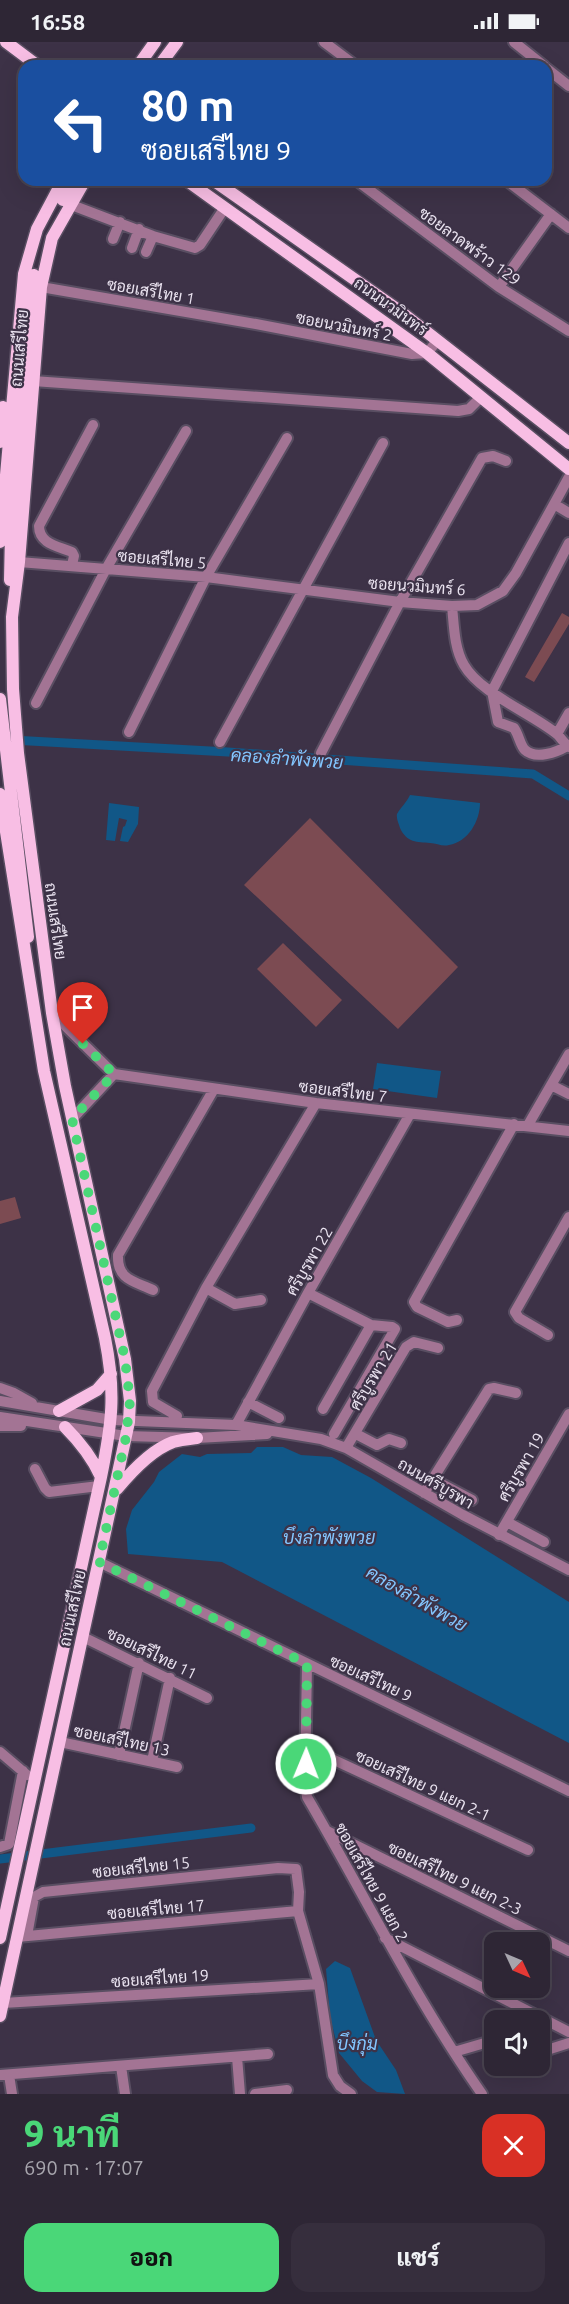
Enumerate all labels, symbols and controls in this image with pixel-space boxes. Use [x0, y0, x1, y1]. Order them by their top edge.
text: 16:58 [30, 9, 85, 34]
text: 80 m [141, 82, 235, 129]
icon: left [42, 84, 120, 162]
text: ซอยเสรีไทย 9 [141, 135, 291, 165]
street label: ซอยลาดพร้าว 129 [416, 202, 525, 289]
street label: ถนนนวมินทร์ [351, 271, 433, 339]
street label: ซอยเสรีไทย 1 [106, 272, 197, 308]
street label: ซอยนวมินทร์ 2 [294, 305, 394, 344]
street label: ถนนเสรีไทย [5, 308, 31, 387]
street label: ซอยเสรีไทย 5 [117, 544, 207, 572]
street label: ซอยนวมินทร์ 6 [368, 571, 467, 598]
water label: คลองลำพังพวย [230, 744, 344, 772]
street label: ถนนเสรีไทย [42, 881, 72, 961]
pin [57, 982, 108, 1044]
icon: arrive [66, 991, 99, 1024]
street label: ซอยเสรีไทย 7 [298, 1075, 389, 1105]
street label: ศรีบูรพา 22 [280, 1222, 339, 1300]
street label: ศรีบูรพา 21 [344, 1338, 403, 1415]
street label: ศรีบูรพา 19 [492, 1428, 551, 1506]
street label: ถนนศรีบูรพา [393, 1452, 478, 1514]
water label: บึงลำพังพวย [283, 1526, 375, 1547]
water label: คลองลำพังพวย [363, 1561, 471, 1635]
street label: ถนนเสรีไทย [53, 1568, 89, 1648]
street label: ซอยเสรีไทย 11 [104, 1622, 201, 1683]
street label: ซอยเสรีไทย 9 [327, 1649, 416, 1705]
street label: ซอยเสรีไทย 13 [72, 1719, 172, 1759]
position arrow [274, 1732, 338, 1796]
street label: ซอยเสรีไทย 9 แยก 2-1 [353, 1744, 494, 1824]
street label: ซอยเสรีไทย 9 แยก 2 [332, 1819, 414, 1945]
street label: ซอยเสรีไทย 9 แยก 2-3 [385, 1836, 526, 1918]
street label: ซอยเสรีไทย 15 [91, 1851, 191, 1881]
street label: ซอยเสรีไทย 17 [106, 1894, 206, 1922]
north arrow [484, 1932, 550, 1998]
map controls [484, 1932, 550, 2076]
street label: ซอยเสรีไทย 19 [110, 1964, 210, 1990]
button: sound [484, 2010, 550, 2076]
water label: บึงกุ่ม [336, 2032, 378, 2056]
text: 9 นาที [24, 2113, 120, 2154]
button: close [482, 2114, 545, 2177]
text: 690 m · 17:07 [24, 2156, 144, 2179]
button: ออก [24, 2223, 279, 2292]
button: แชร์ [291, 2223, 545, 2292]

